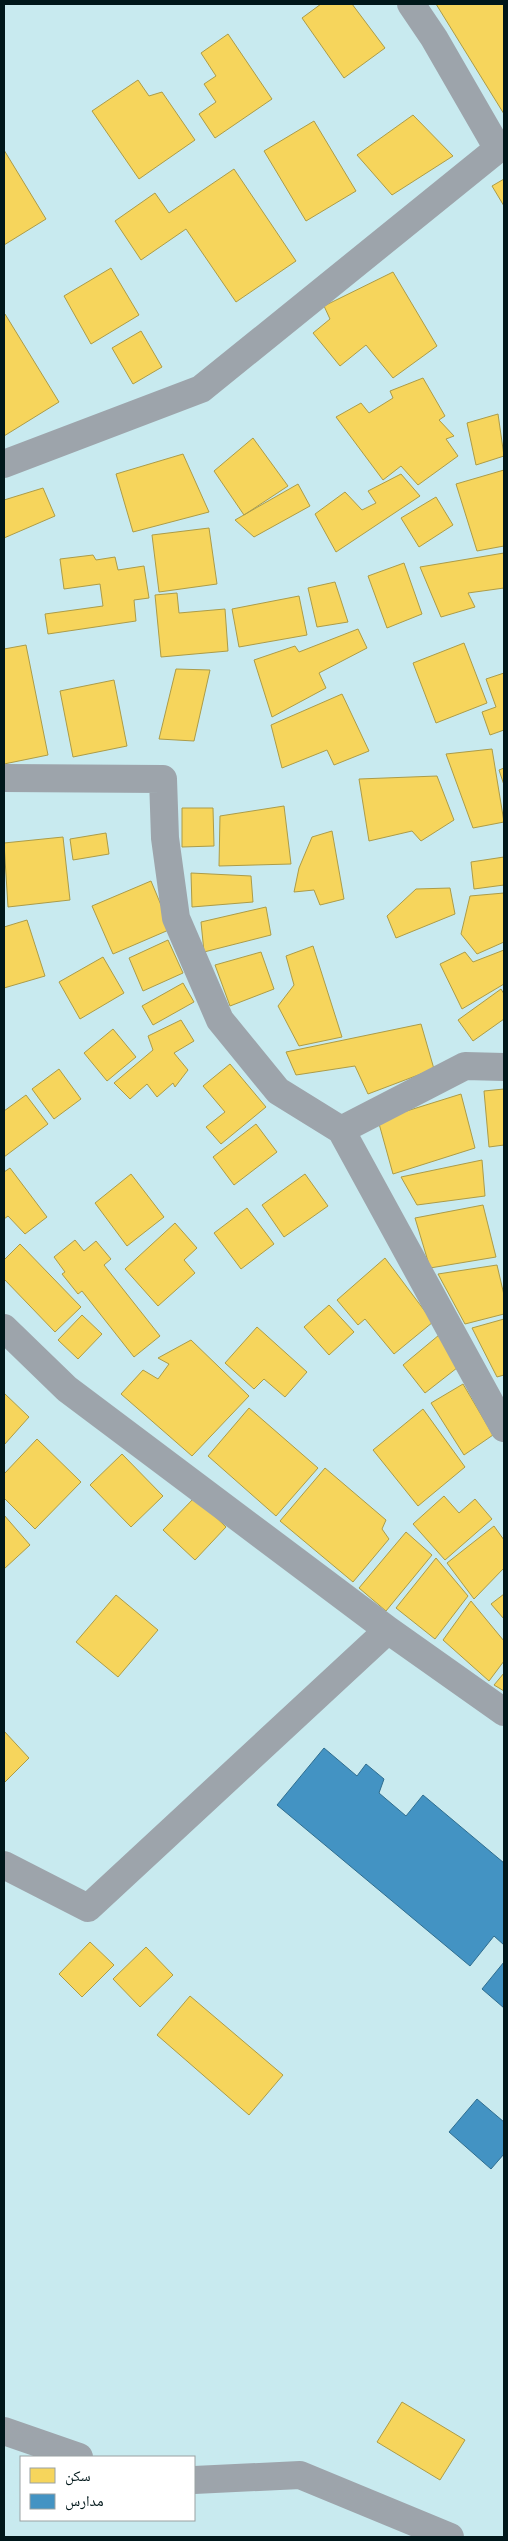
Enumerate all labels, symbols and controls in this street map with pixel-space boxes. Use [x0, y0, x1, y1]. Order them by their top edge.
legend [20, 2456, 195, 2521]
text: سكن [65, 2467, 91, 2486]
text: مدارس [65, 2492, 104, 2511]

